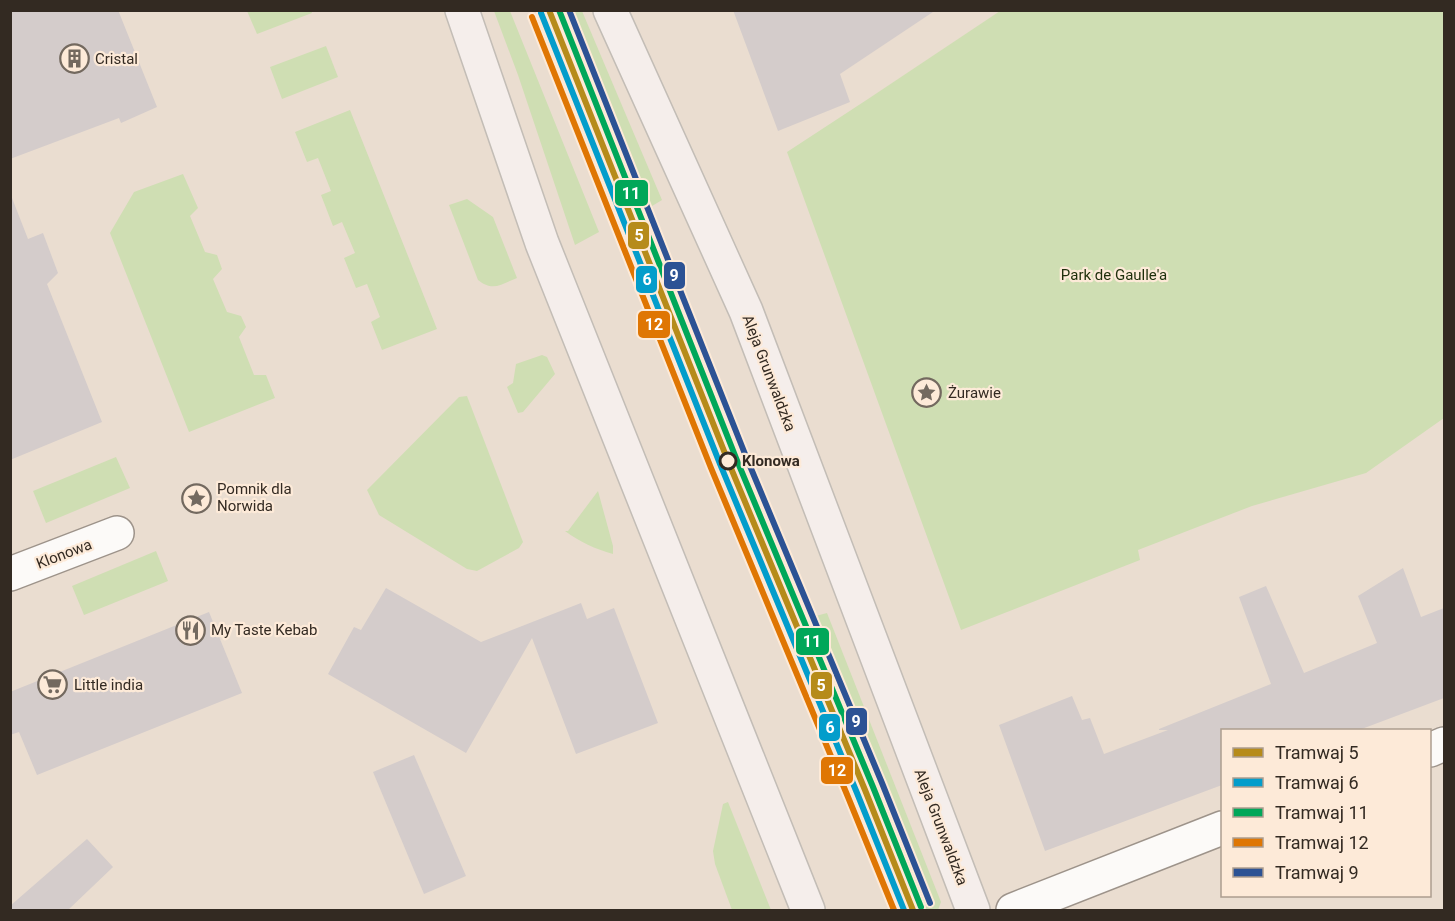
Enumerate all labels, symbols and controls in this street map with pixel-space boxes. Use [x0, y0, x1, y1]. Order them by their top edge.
building icon: Cristal [58, 43, 90, 75]
place label: Cristal [95, 50, 138, 68]
line badge: 11 [614, 179, 649, 207]
text: 11 [622, 184, 640, 203]
line badge: 5 [627, 221, 650, 250]
text: 5 [634, 226, 644, 245]
line badge: 9 [663, 261, 686, 290]
line badge: 6 [635, 265, 658, 294]
text: 9 [669, 266, 679, 285]
park label: Park de Gaulle'a [1061, 266, 1167, 284]
text: 6 [642, 270, 652, 289]
line badge: 12 [637, 310, 671, 339]
street label: Aleja Grunwaldzka [738, 312, 800, 434]
text: 12 [645, 315, 663, 334]
place icon: Żurawie [911, 377, 943, 409]
place label: Żurawie [948, 384, 1001, 402]
marker: Klonowa [719, 452, 737, 470]
place label: Klonowa [742, 452, 800, 470]
place label: Pomnik dla Norwida [217, 480, 292, 515]
place icon: Pomnik dla Norwida [180, 482, 212, 514]
street label: Klonowa [34, 535, 94, 573]
restaurant icon: My Taste Kebab [174, 614, 206, 646]
place label: My Taste Kebab [211, 621, 317, 639]
line badge: 11 [795, 627, 830, 656]
text: 11 [803, 632, 821, 651]
supermarket icon: Little india [37, 669, 69, 701]
line badge: 5 [810, 671, 833, 700]
place label: Little india [74, 676, 143, 694]
text: 5 [816, 676, 826, 695]
line badge: 9 [845, 707, 868, 736]
text: 9 [851, 712, 861, 731]
line badge: 6 [818, 713, 841, 742]
text: 6 [825, 718, 835, 737]
legend [1221, 729, 1431, 897]
text: Tramwaj 5 [1275, 742, 1359, 763]
line badge: 12 [820, 756, 854, 785]
text: 12 [828, 761, 846, 780]
street label: Aleja Grunwaldzka [910, 766, 972, 888]
text: Tramwaj 6 [1275, 772, 1359, 793]
text: Tramwaj 11 [1275, 802, 1369, 823]
text: Tramwaj 12 [1275, 832, 1369, 853]
text: Tramwaj 9 [1275, 862, 1359, 883]

